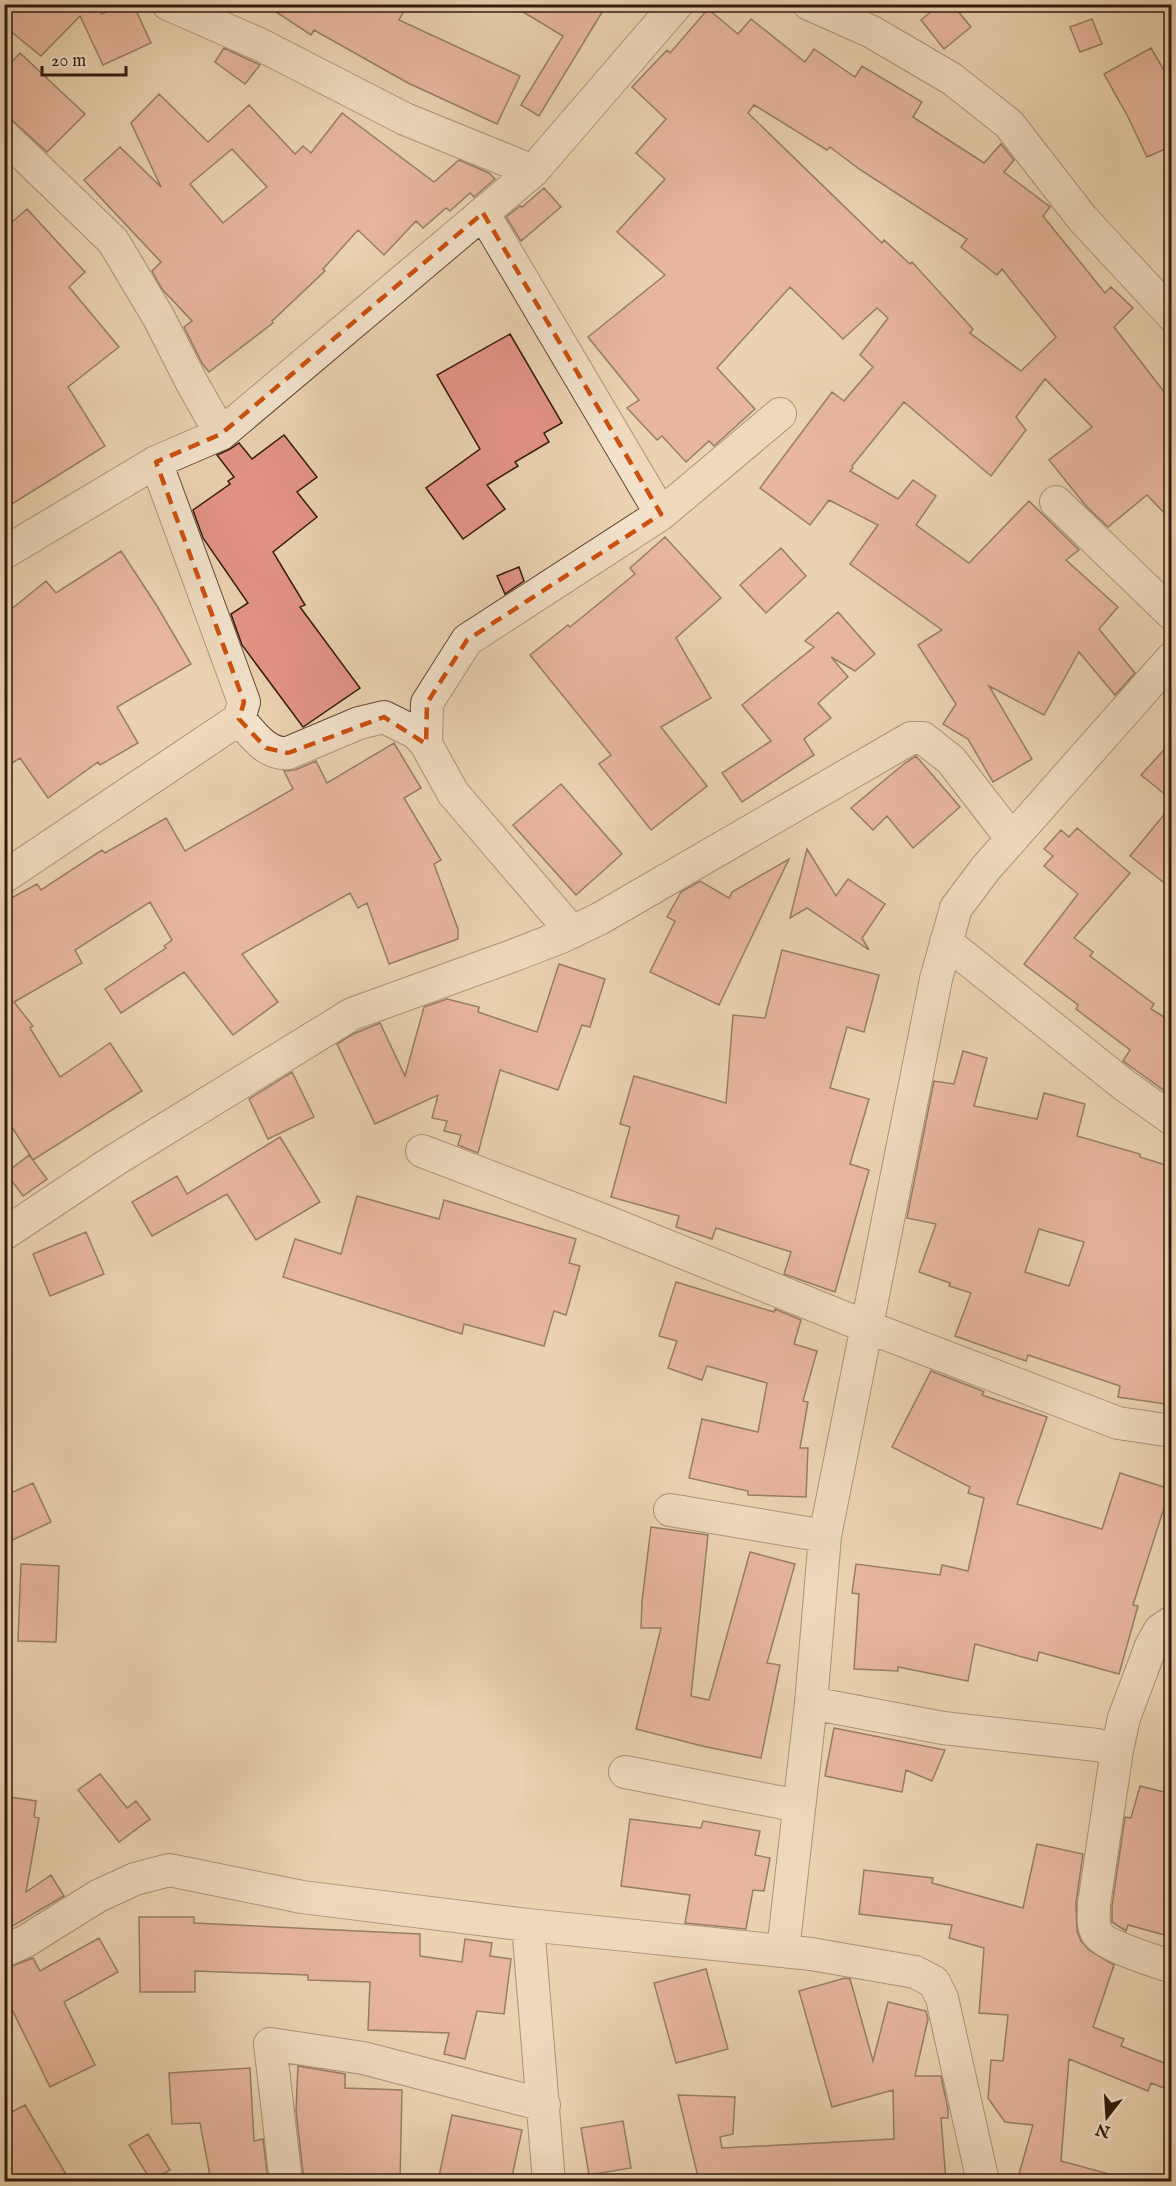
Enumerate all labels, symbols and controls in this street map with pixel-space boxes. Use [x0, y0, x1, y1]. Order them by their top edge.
scale bar [42, 39, 126, 77]
text: 20 m [51, 50, 86, 73]
north arrow [1077, 2087, 1137, 2147]
text: N [1094, 2118, 1114, 2141]

